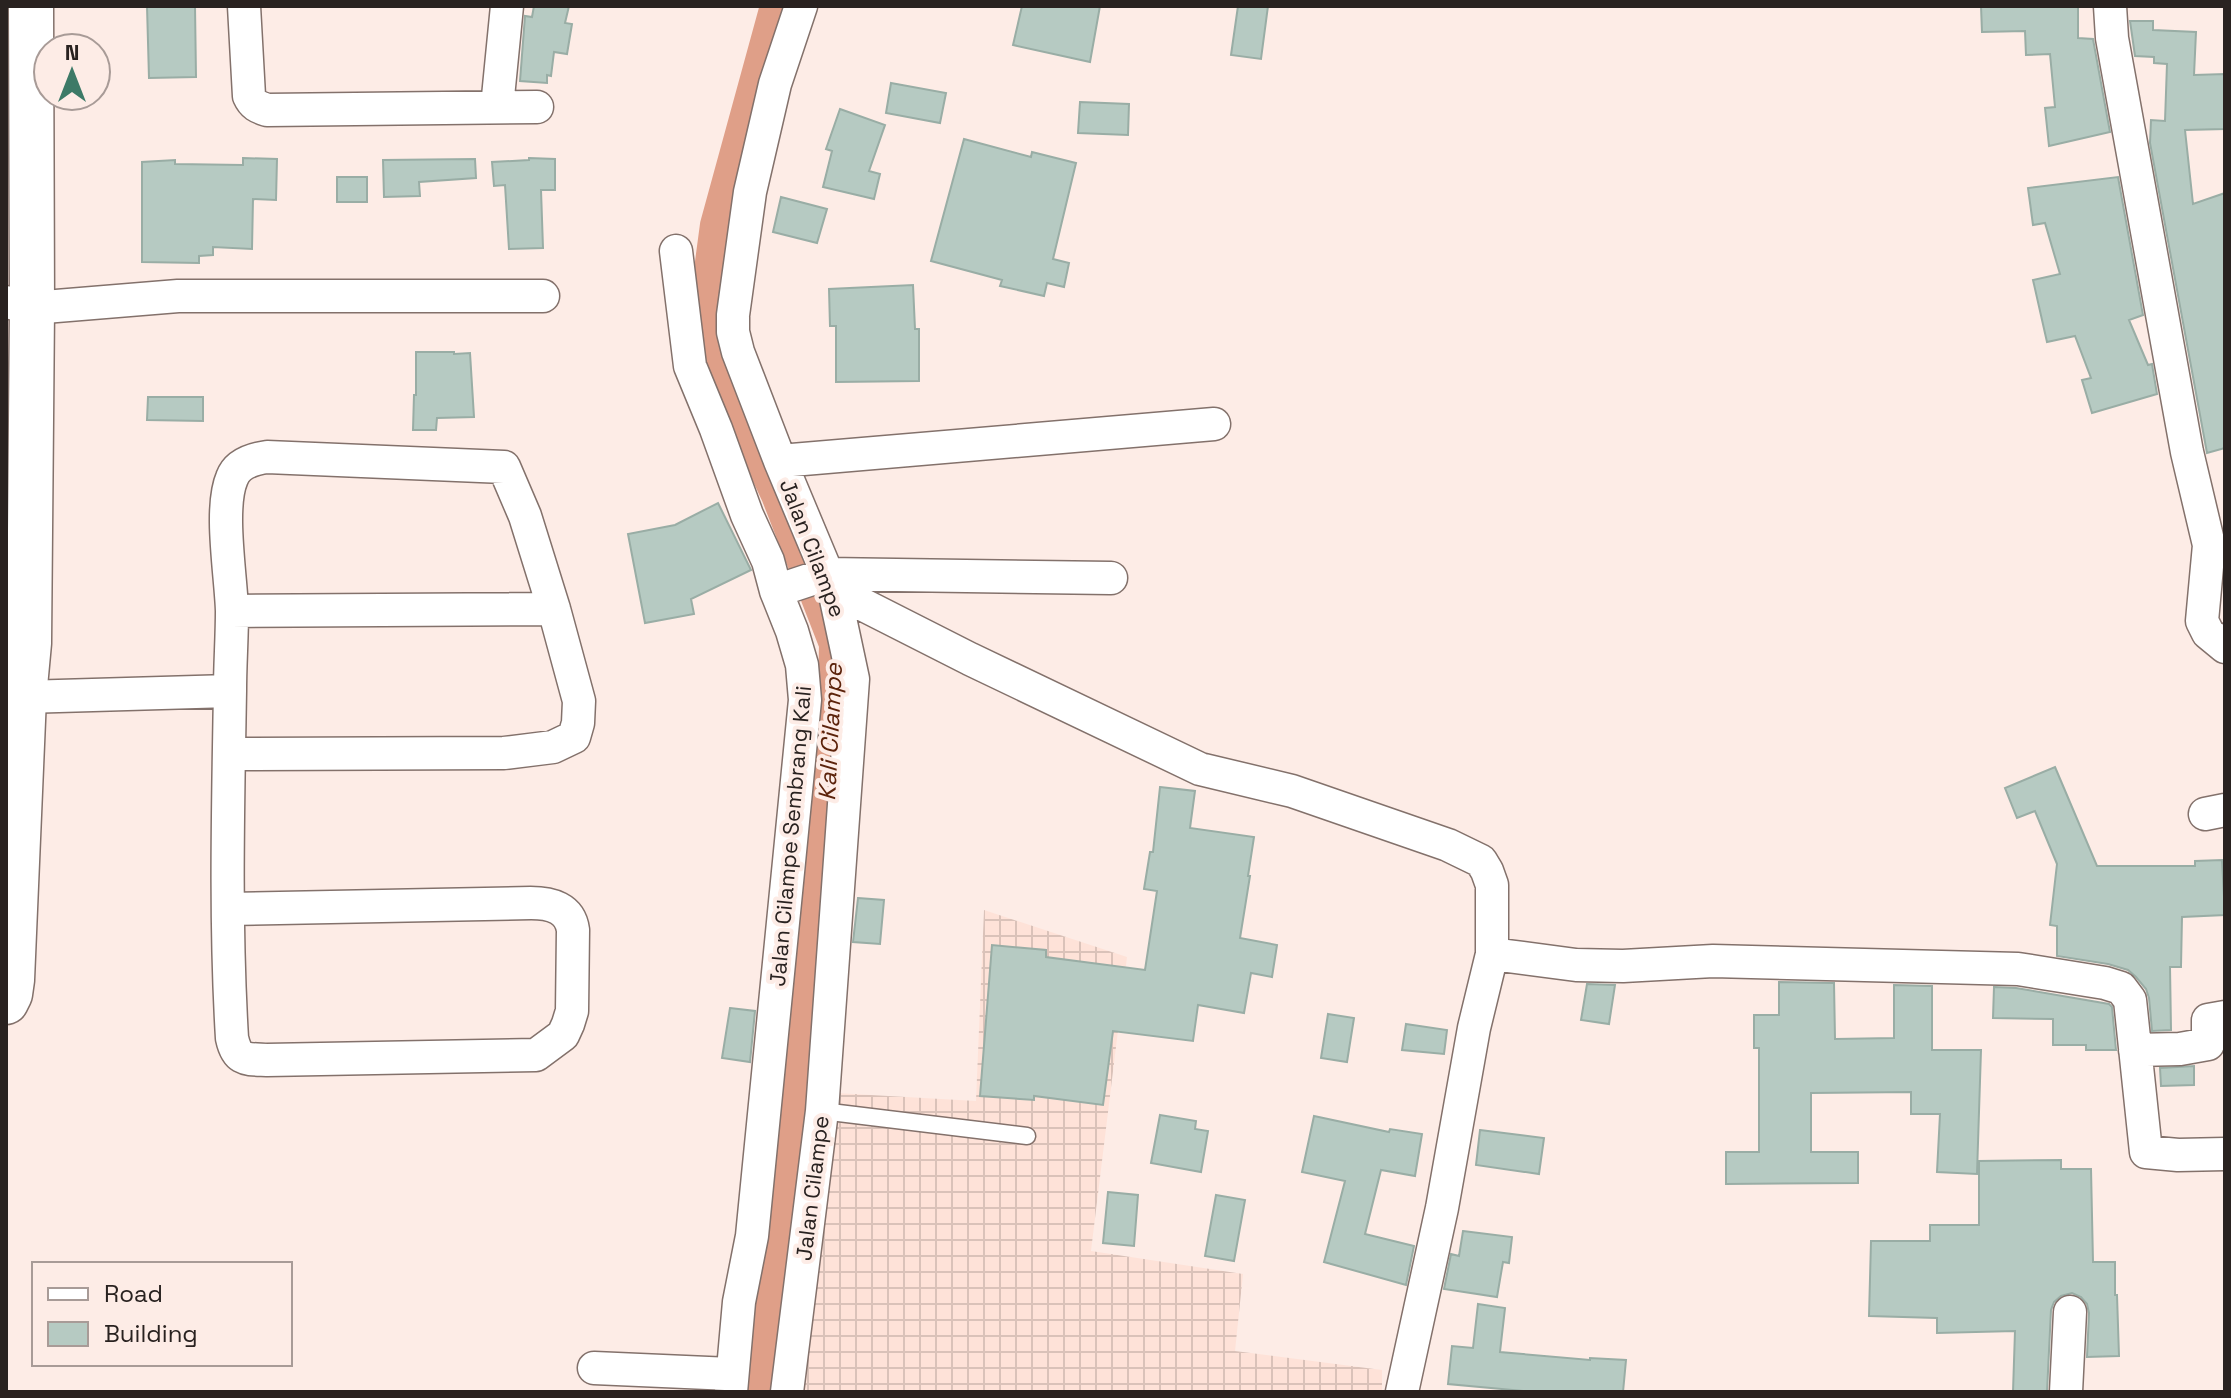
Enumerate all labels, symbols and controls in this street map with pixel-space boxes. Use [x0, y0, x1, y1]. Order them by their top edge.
north arrow [32, 32, 112, 112]
text: N [65, 38, 79, 66]
street label: Jalan Cilampe [774, 475, 852, 621]
water label: Kali Cilampe [811, 662, 849, 802]
street label: Jalan Cilampe Sembrang Kali [763, 684, 817, 988]
street label: Jalan Cilampe [789, 1114, 835, 1262]
legend [32, 1262, 292, 1366]
text: Road [104, 1278, 163, 1309]
text: Building [104, 1318, 198, 1349]

